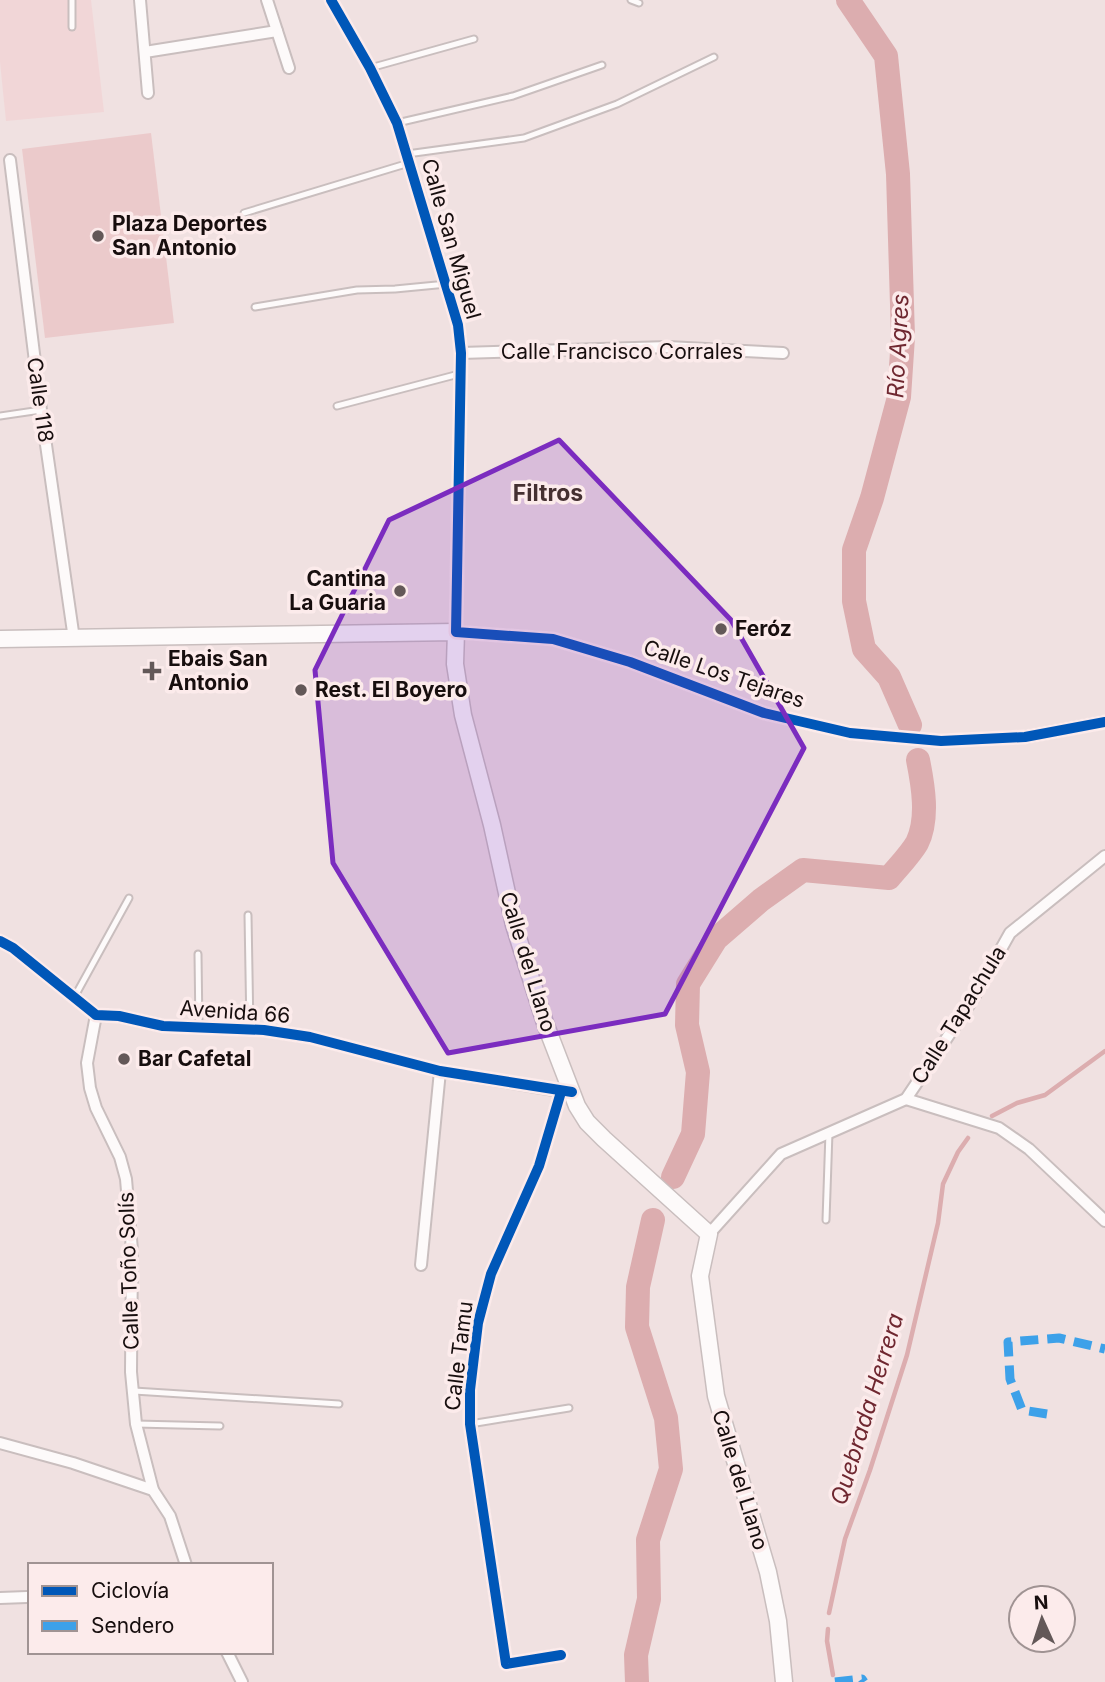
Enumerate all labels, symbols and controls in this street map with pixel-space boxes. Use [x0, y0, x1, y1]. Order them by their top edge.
street label: Calle San Miguel [417, 156, 486, 322]
place label: Plaza Deportes San Antonio [112, 211, 267, 260]
marker: Plaza Deportes San Antonio [90, 228, 106, 244]
water label: Río Agres [881, 293, 915, 399]
street label: Calle Francisco Corrales [501, 339, 743, 364]
street label: Calle 118 [22, 356, 59, 444]
district label: Filtros [513, 479, 583, 507]
place label: Cantina La Guaria [289, 566, 386, 615]
marker: Cantina La Guaria [392, 583, 408, 599]
place label: Feróz [735, 616, 792, 641]
marker: Feróz [713, 621, 729, 637]
street label: Calle Los Tejares [640, 634, 808, 713]
place label: Ebais San Antonio [168, 646, 268, 695]
marker: Ebais San Antonio [142, 661, 162, 681]
place label: Rest. El Boyero [315, 677, 467, 702]
marker: Rest. El Boyero [293, 682, 309, 698]
street label: Calle del Llano [495, 889, 562, 1035]
street label: Calle Tapachula [906, 941, 1011, 1088]
street label: Avenida 66 [179, 995, 291, 1028]
place label: Bar Cafetal [138, 1046, 251, 1071]
marker: Bar Cafetal [116, 1051, 132, 1067]
street label: Calle Toño Solís [113, 1192, 144, 1350]
street label: Calle Tamu [439, 1300, 478, 1412]
water label: Quebrada Herrera [825, 1310, 909, 1508]
street label: Calle del Llano [707, 1407, 774, 1553]
legend [28, 1563, 273, 1654]
text: Ciclovía [91, 1578, 169, 1603]
north arrow [1007, 1584, 1077, 1654]
text: N [1033, 1591, 1049, 1614]
text: Sendero [91, 1613, 174, 1638]

